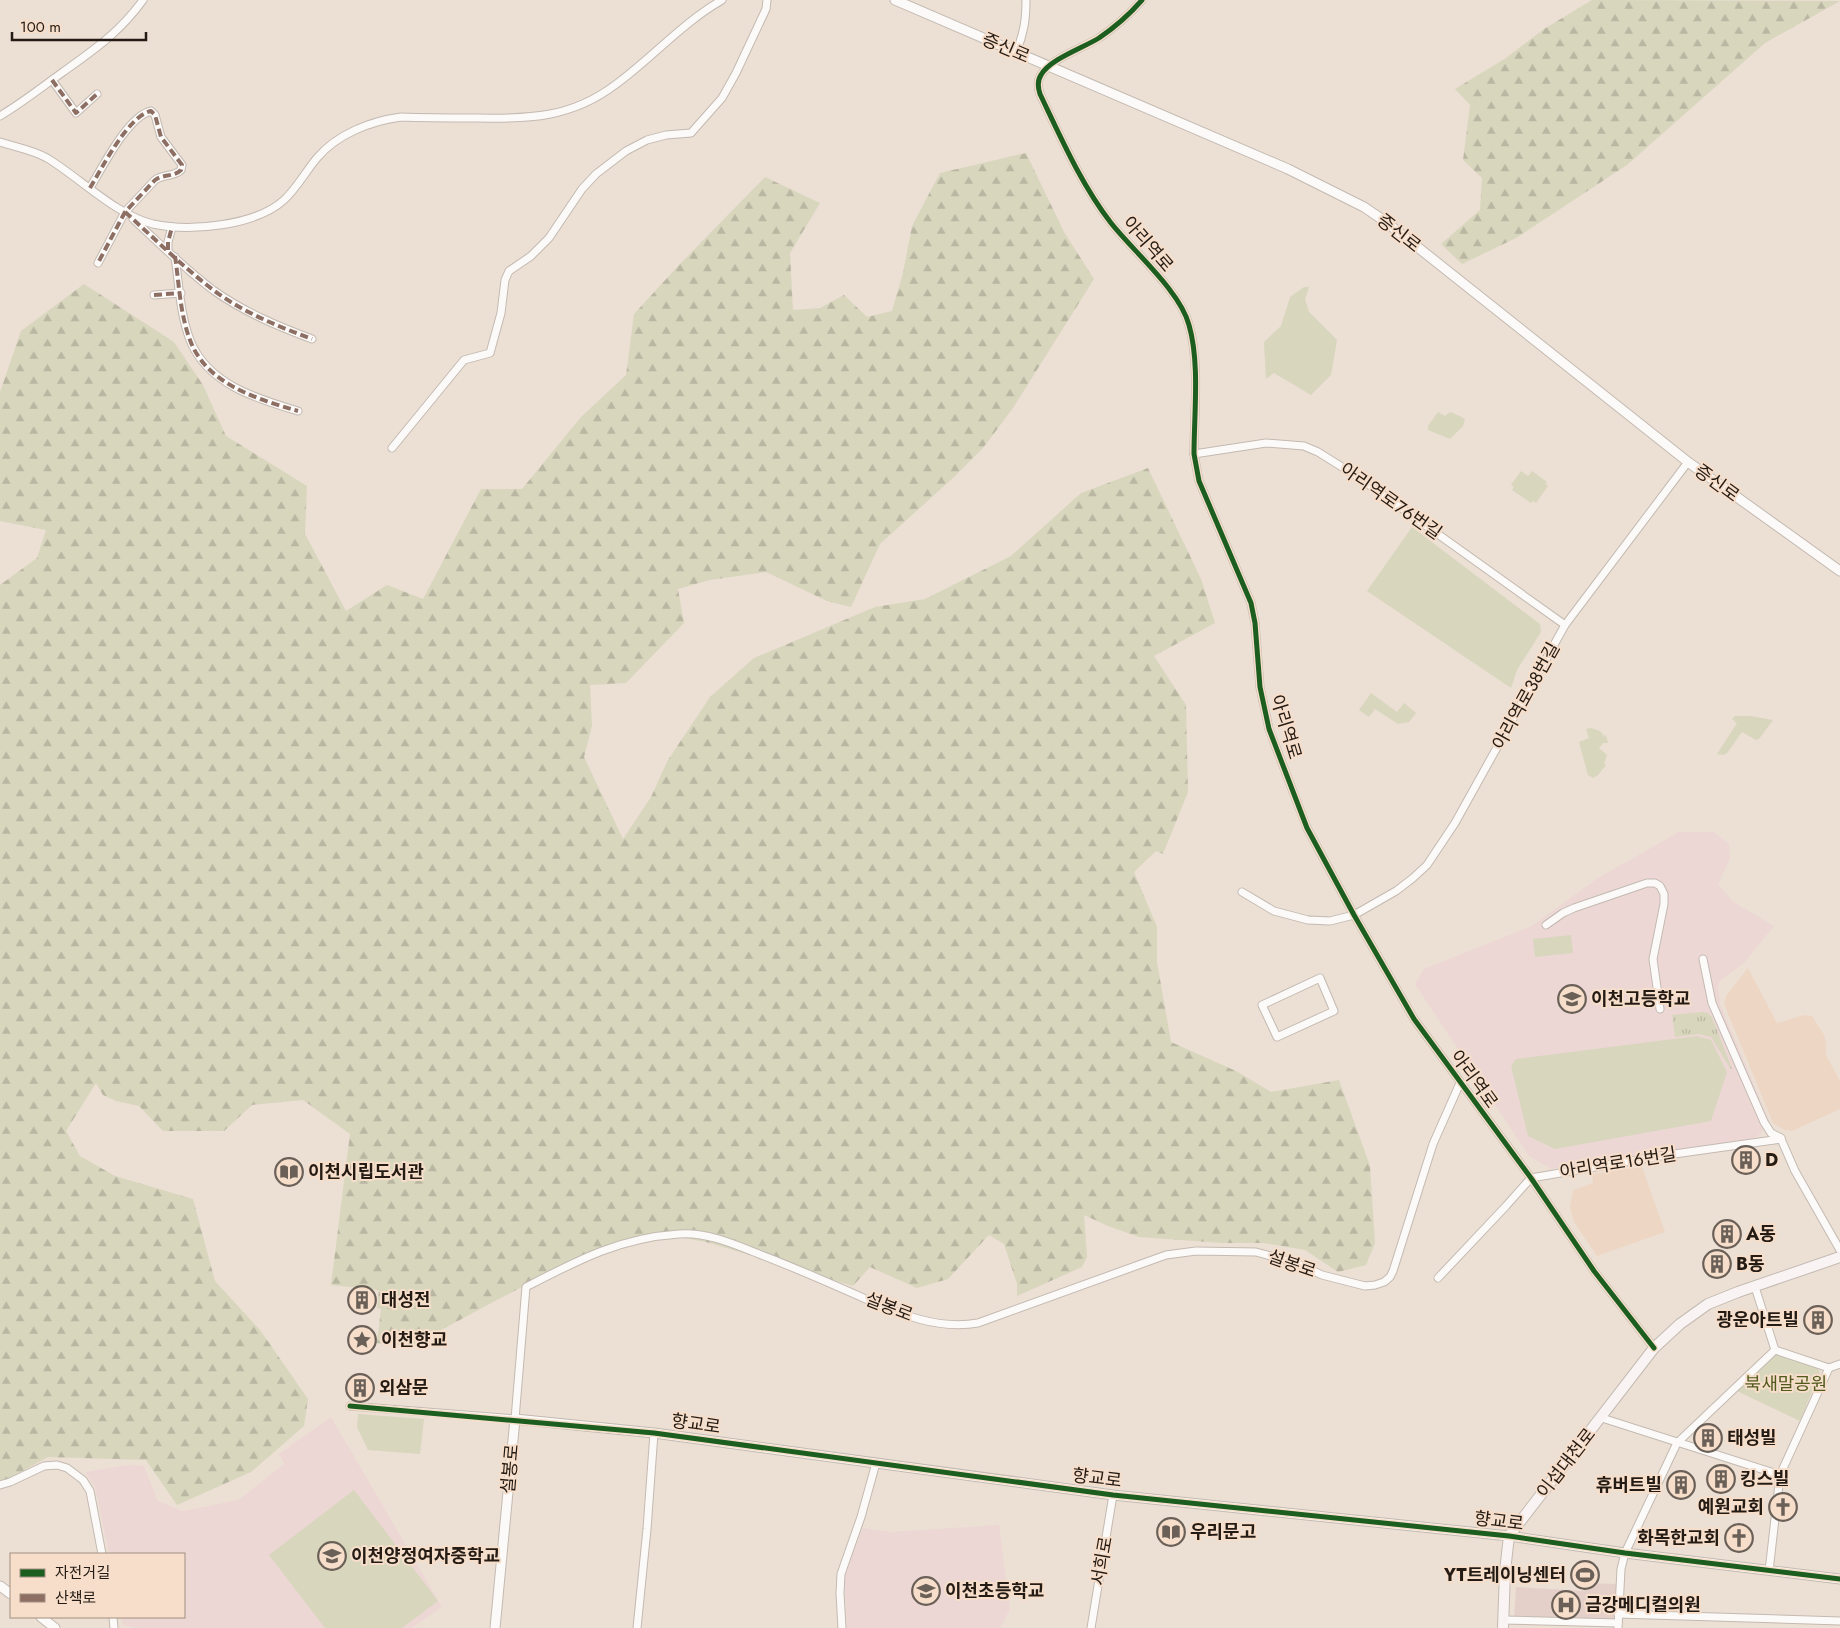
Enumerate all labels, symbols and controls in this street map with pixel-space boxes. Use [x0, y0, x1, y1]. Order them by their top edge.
scale bar [12, 10, 146, 42]
text: 100 m [20, 16, 61, 38]
street label: 증신로 [978, 26, 1034, 70]
street label: 증신로 [1371, 207, 1427, 259]
street label: 아리역로 [1116, 210, 1180, 278]
street label: 아리역로76번길 [1335, 456, 1447, 546]
street label: 증신로 [1689, 458, 1745, 508]
street label: 아리역로38번길 [1486, 638, 1566, 754]
street label: 아리역로 [1264, 692, 1308, 762]
school or university icon: 이천고등학교 [1557, 984, 1587, 1014]
place label: 이천고등학교 [1591, 986, 1690, 1012]
street label: 아리역로 [1444, 1045, 1504, 1113]
street label: 아리역로16번길 [1558, 1141, 1678, 1185]
building icon: D [1731, 1145, 1761, 1175]
place label: D [1765, 1147, 1778, 1173]
library icon: 이천시립도서관 [274, 1157, 304, 1187]
place label: 이천시립도서관 [308, 1159, 424, 1185]
building icon: A동 [1712, 1219, 1742, 1249]
place label: A동 [1745, 1221, 1776, 1247]
street label: 설봉로 [1264, 1244, 1320, 1284]
building icon: B동 [1702, 1249, 1732, 1279]
place label: B동 [1736, 1251, 1765, 1277]
building icon: 대성전 [347, 1285, 377, 1315]
street label: 설봉로 [861, 1286, 917, 1328]
place label: 대성전 [381, 1287, 431, 1313]
building icon: 광운아트빌 [1803, 1305, 1833, 1335]
place label: 광운아트빌 [1716, 1307, 1799, 1333]
place icon: 이천향교 [347, 1325, 377, 1355]
place label: 이천향교 [381, 1327, 447, 1353]
park label: 북새말공원 [1745, 1371, 1827, 1397]
building icon: 외삼문 [345, 1373, 375, 1403]
place label: 외삼문 [379, 1375, 429, 1401]
street label: 향교로 [670, 1408, 722, 1440]
street label: 이섭대천로 [1530, 1422, 1602, 1504]
building icon: 태성빌 [1693, 1423, 1723, 1453]
place label: 태성빌 [1727, 1425, 1777, 1451]
street label: 설봉로 [495, 1443, 525, 1495]
street label: 향교로 [1071, 1462, 1123, 1494]
building icon: 킹스빌 [1706, 1464, 1736, 1494]
place label: 킹스빌 [1740, 1466, 1790, 1492]
building icon: 휴버트빌 [1666, 1470, 1696, 1500]
place label: 휴버트빌 [1596, 1472, 1662, 1498]
church icon: 예원교회 [1768, 1492, 1798, 1522]
place label: 예원교회 [1698, 1494, 1764, 1520]
street label: 향교로 [1473, 1505, 1525, 1537]
library icon: 우리문고 [1156, 1517, 1186, 1547]
place label: 우리문고 [1190, 1519, 1256, 1545]
church icon: 화목한교회 [1724, 1523, 1754, 1553]
place label: 화목한교회 [1637, 1525, 1720, 1551]
street label: 서희로 [1085, 1534, 1119, 1588]
school or university icon: 이천양정여자중학교 [317, 1541, 347, 1571]
place label: 이천양정여자중학교 [351, 1543, 500, 1569]
legend [10, 1553, 185, 1618]
sports icon: YT트레이닝센터 [1570, 1560, 1600, 1590]
text: 자전거길 [55, 1562, 110, 1584]
place label: YT트레이닝센터 [1443, 1562, 1566, 1588]
school or university icon: 이천초등학교 [911, 1576, 941, 1606]
place label: 이천초등학교 [945, 1578, 1044, 1604]
text: 산책로 [55, 1587, 96, 1609]
hospital icon: 금강메디컬의원 [1551, 1590, 1581, 1620]
place label: 금강메디컬의원 [1585, 1592, 1701, 1618]

